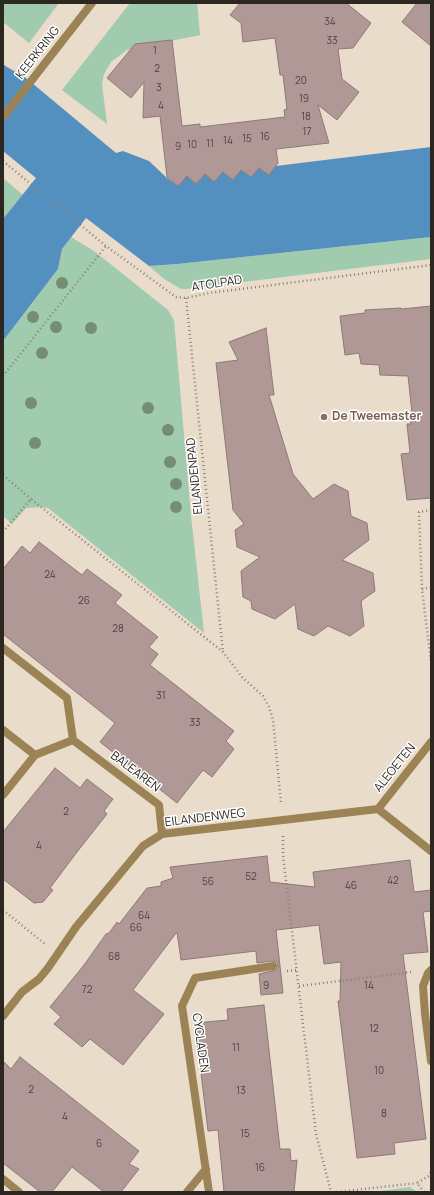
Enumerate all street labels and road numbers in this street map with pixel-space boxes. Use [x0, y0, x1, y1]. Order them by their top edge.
street label: KEERKRING [13, 24, 63, 82]
street label: ATOLPAD [191, 273, 243, 295]
street label: EILANDENPAD [184, 437, 206, 515]
street label: ALEOETEN [371, 741, 419, 795]
street label: BALEAREN [107, 749, 163, 795]
street label: EILANDENWEG [164, 806, 246, 830]
street label: CYCLADEN [189, 1012, 211, 1074]

